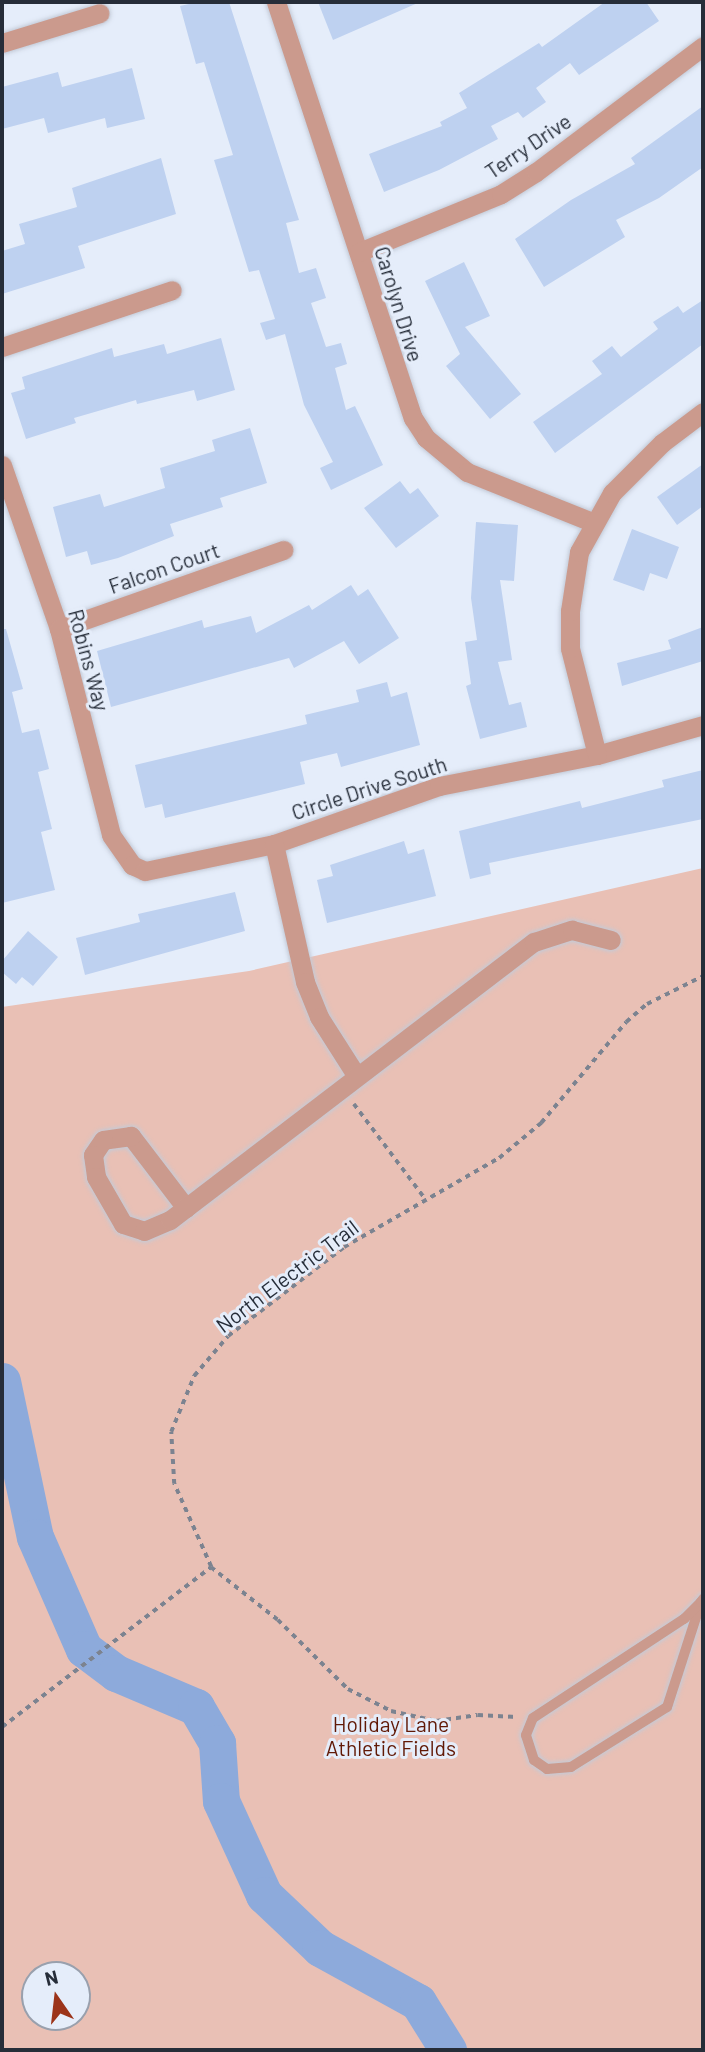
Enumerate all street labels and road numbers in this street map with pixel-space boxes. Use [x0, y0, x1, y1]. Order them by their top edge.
street label: Terry Drive [480, 108, 576, 184]
street label: Carolyn Drive [370, 243, 428, 365]
street label: Falcon Court [105, 537, 223, 599]
street label: Robins Way [63, 606, 115, 714]
street label: Circle Drive South [288, 751, 450, 825]
street label: North Electric Trail [211, 1214, 363, 1338]

